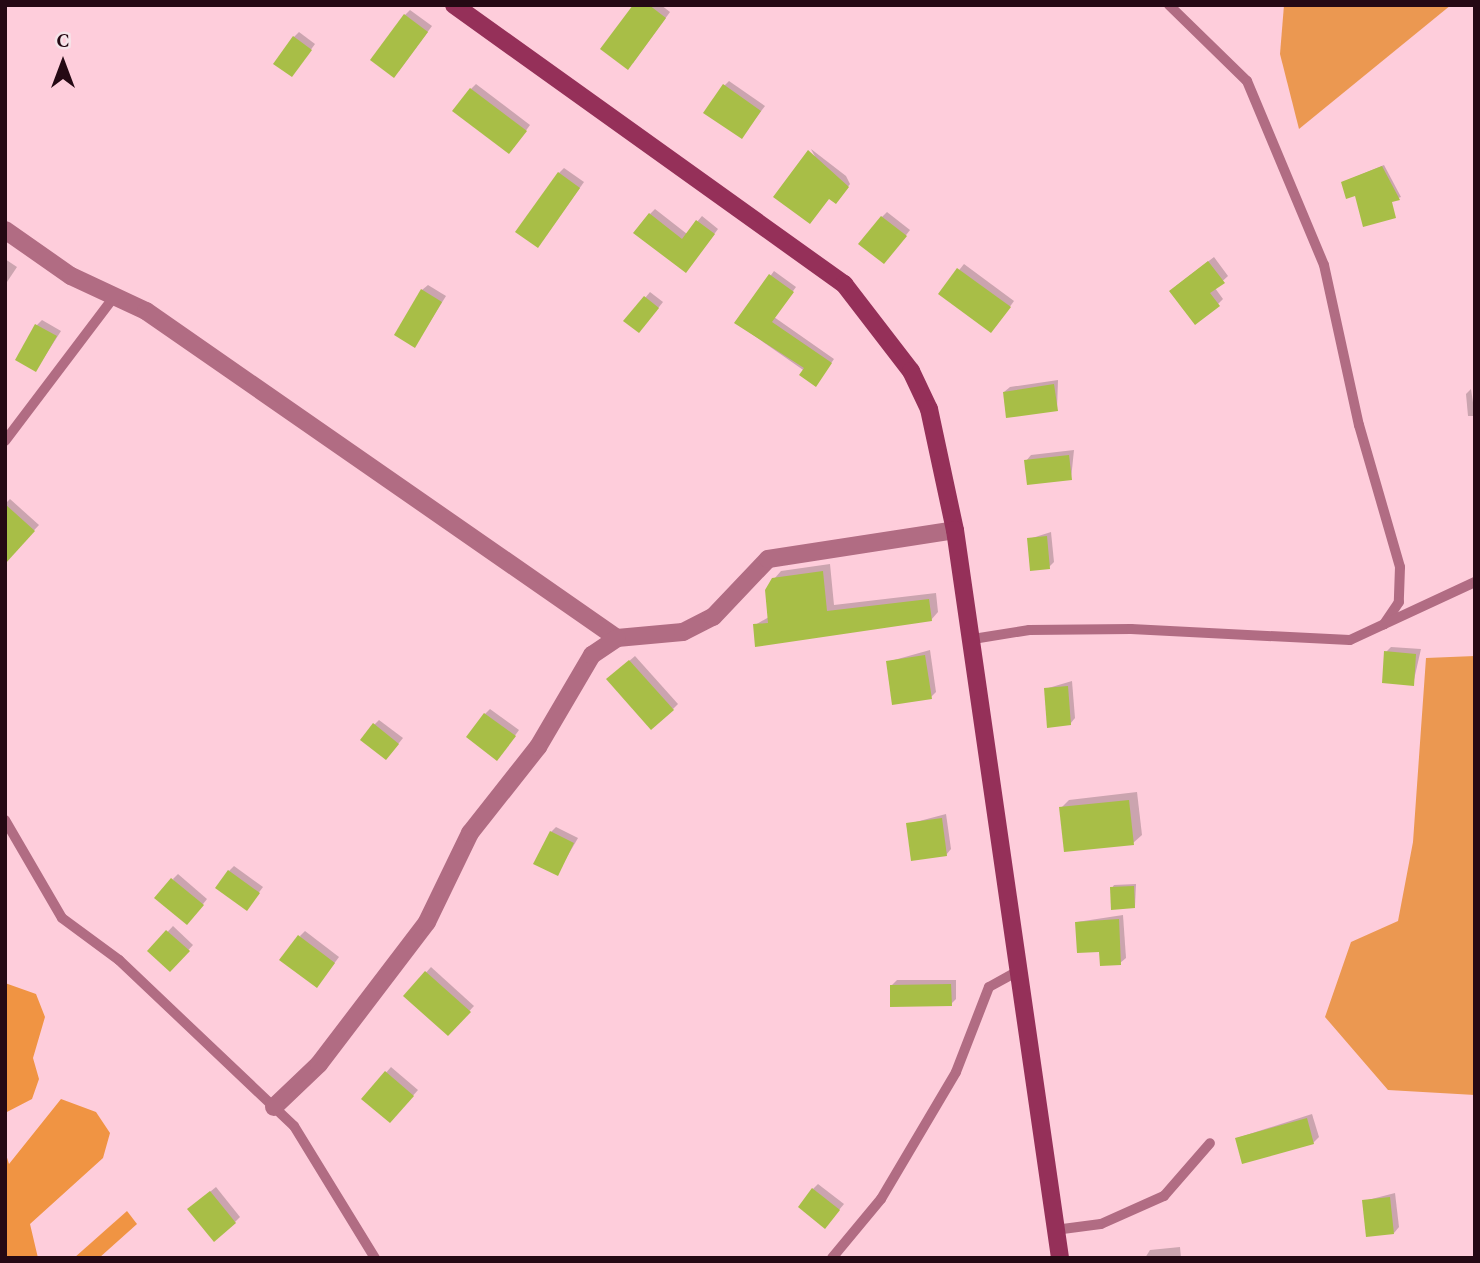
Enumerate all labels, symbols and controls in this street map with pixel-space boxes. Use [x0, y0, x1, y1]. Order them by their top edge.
text: С [56, 27, 70, 56]
north arrow [28, 28, 98, 98]

